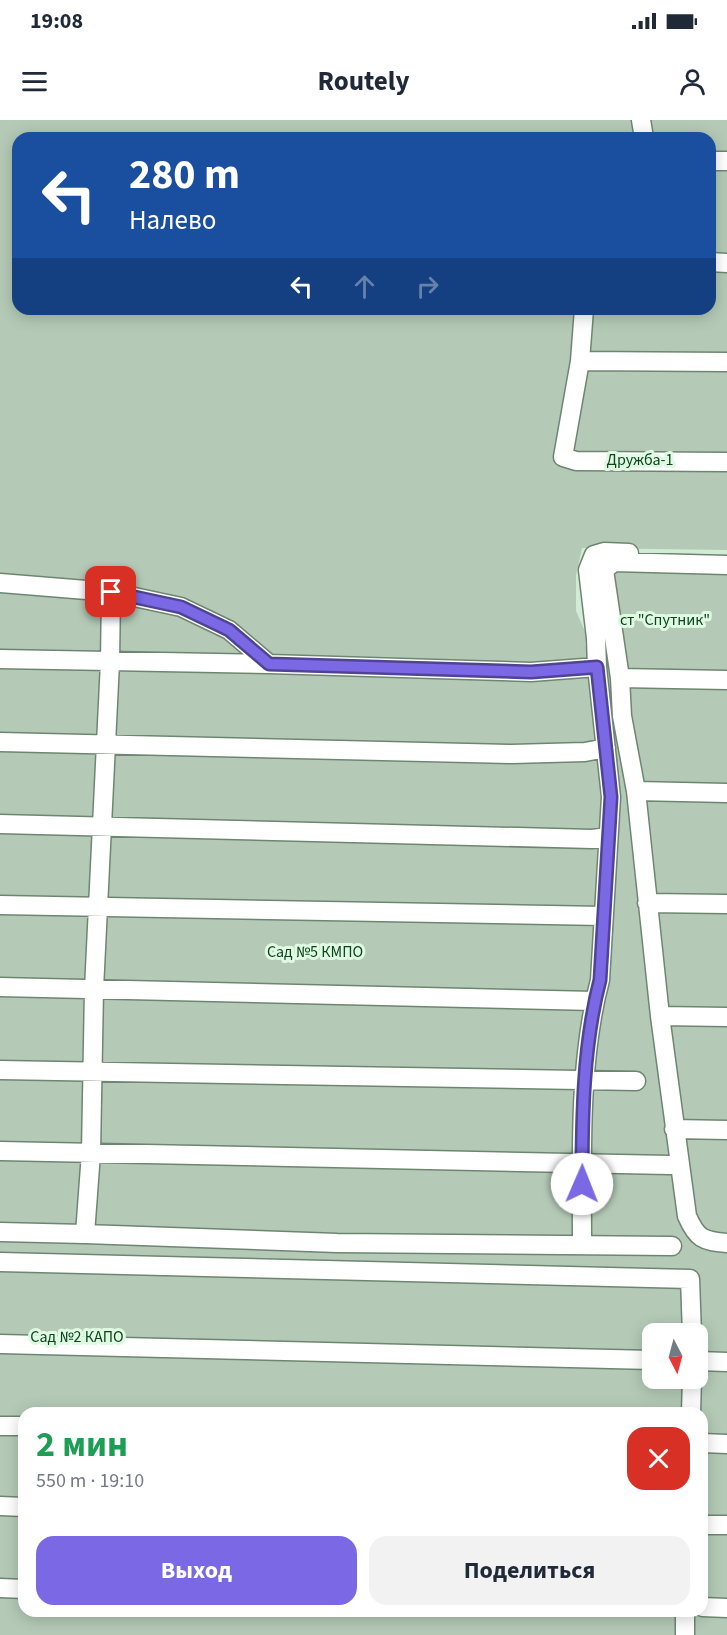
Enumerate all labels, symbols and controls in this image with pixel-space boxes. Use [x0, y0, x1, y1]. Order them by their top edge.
text: 19:08 [30, 5, 83, 37]
text: Routely [317, 62, 410, 101]
icon: menu [18, 65, 51, 98]
icon: person [676, 65, 709, 98]
text: 280 m [129, 145, 240, 205]
icon: left [30, 156, 108, 234]
text: Налево [129, 201, 216, 240]
icon: left [285, 270, 318, 303]
icon: ahead [348, 270, 381, 303]
icon: right [411, 270, 444, 303]
park label: Дружба-1 [606, 449, 674, 471]
pin [85, 566, 136, 617]
icon: arrive [94, 575, 127, 608]
park label: ст "Спутник" [620, 609, 710, 631]
park label: Сад №5 КМПО [267, 941, 363, 963]
position arrow [550, 1152, 614, 1216]
north arrow [642, 1323, 708, 1389]
map controls [642, 1323, 708, 1389]
park label: Сад №2 КАПО [30, 1326, 124, 1348]
text: 2 мин [36, 1419, 128, 1470]
button: close [627, 1427, 690, 1490]
text: 550 m · 19:10 [36, 1467, 144, 1495]
button: Выход [36, 1536, 357, 1605]
button: Поделиться [369, 1536, 690, 1605]

